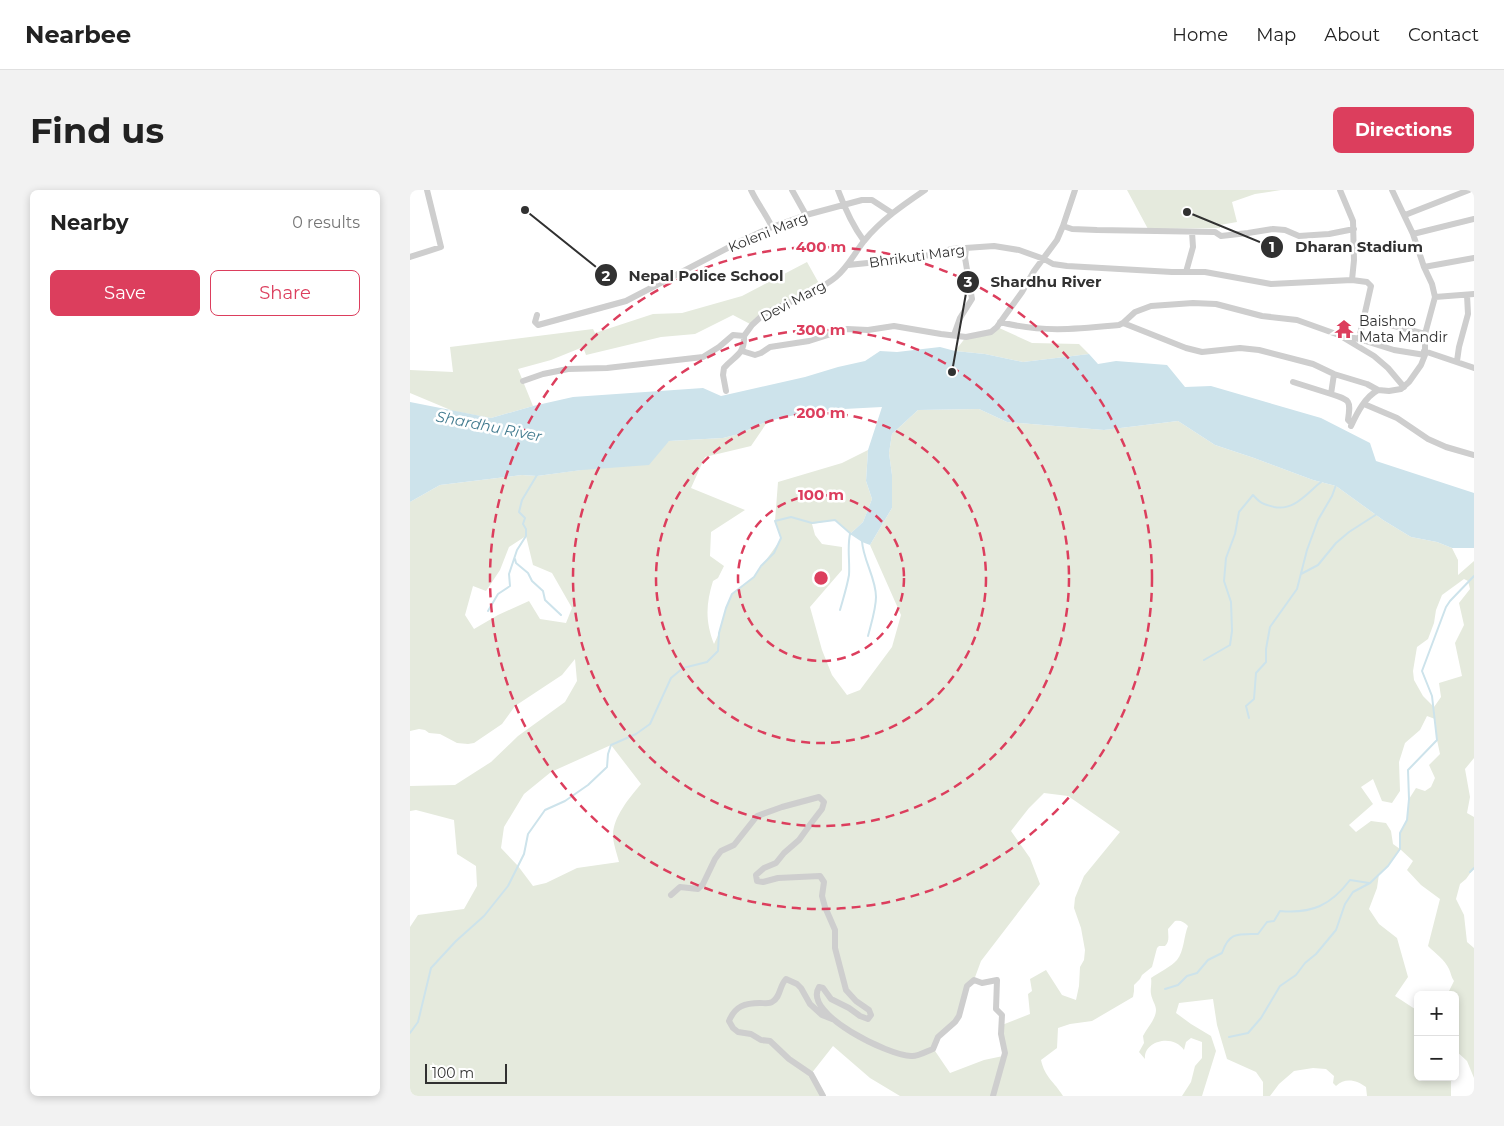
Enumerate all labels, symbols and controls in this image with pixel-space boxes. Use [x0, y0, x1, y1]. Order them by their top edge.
text: Nearbee [25, 20, 131, 49]
text: Home [1172, 24, 1228, 46]
text: Map [1256, 24, 1296, 46]
text: About [1324, 24, 1380, 46]
text: Contact [1408, 24, 1479, 46]
button: Directions [1333, 107, 1474, 153]
text: Find us [30, 109, 164, 152]
street label: Koleni Marg [726, 208, 810, 256]
text: Nearby [50, 210, 129, 235]
text: 0 results [292, 213, 360, 232]
callout: Dharan Stadium [1260, 232, 1433, 262]
text: 400 m [796, 237, 846, 256]
text: 1 [1269, 237, 1275, 256]
text: Dharan Stadium [1295, 237, 1423, 256]
street label: Bhrikuti Marg [868, 240, 966, 272]
callout: Nepal Police School [593, 260, 793, 290]
text: 2 [602, 266, 611, 285]
text: Nepal Police School [629, 266, 783, 285]
callout: Shardhu River [956, 267, 1112, 297]
button: Save [50, 270, 200, 316]
button: Share [210, 270, 360, 316]
text: 3 [963, 272, 973, 291]
text: Shardhu River [990, 272, 1102, 291]
street label: Devi Marg [757, 276, 829, 326]
place label: Baishno Mata Mandir [1359, 312, 1448, 346]
temple icon: Baishno Mata Mandir [1333, 318, 1355, 340]
text: 300 m [795, 320, 846, 339]
text: 200 m [796, 403, 846, 422]
water label: Shardhu River [434, 406, 545, 446]
text: 100 m [798, 485, 844, 504]
centre of rings [812, 569, 830, 587]
map controls [1414, 991, 1459, 1081]
button: + [1414, 991, 1459, 1036]
button: − [1414, 1036, 1459, 1081]
scale bar [425, 1061, 508, 1084]
text: 100 m [432, 1064, 474, 1082]

